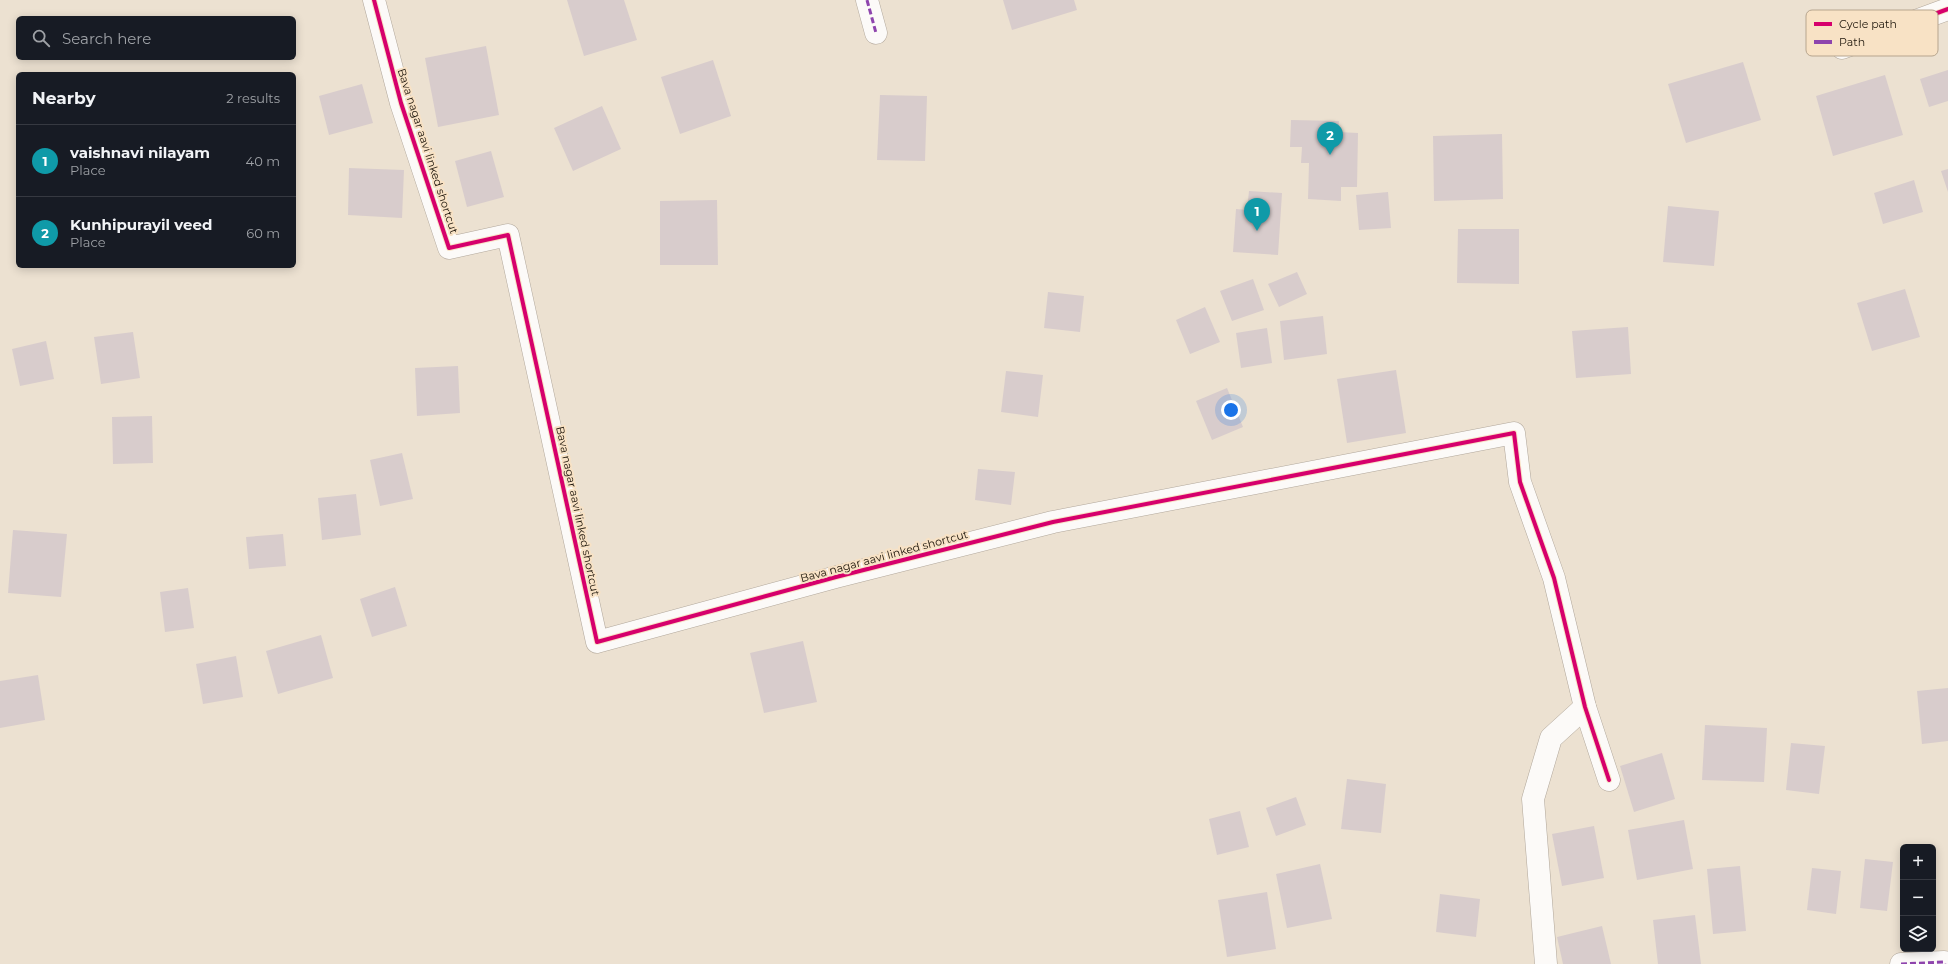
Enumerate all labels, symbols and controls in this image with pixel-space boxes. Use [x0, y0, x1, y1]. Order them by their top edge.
legend [1806, 10, 1938, 56]
search box [16, 16, 296, 60]
text: Cycle path [1839, 17, 1897, 31]
icon: search [30, 27, 52, 49]
text: Search here [62, 29, 151, 48]
text: Path [1839, 35, 1865, 49]
street label: Bava nagar aavi linked shortcut [395, 67, 462, 236]
text: Nearby [32, 88, 96, 108]
text: 2 results [226, 90, 280, 106]
pin: 2 [1317, 122, 1343, 155]
text: vaishnavi nilayam [70, 143, 210, 162]
text: 1 [42, 153, 48, 169]
text: 40 m [246, 153, 280, 169]
text: Place [70, 162, 106, 178]
pin: 1 [1244, 198, 1270, 231]
text: Kunhipurayil veed [70, 215, 212, 234]
text: 2 [41, 225, 49, 241]
text: 60 m [246, 225, 280, 241]
text: Place [70, 234, 106, 250]
your location [1221, 400, 1241, 420]
street label: Bava nagar aavi linked shortcut [553, 425, 603, 598]
street label: Bava nagar aavi linked shortcut [799, 527, 970, 585]
map controls [1900, 844, 1936, 952]
button: + [1900, 844, 1936, 880]
button: − [1900, 880, 1936, 916]
button: layers [1900, 916, 1936, 952]

